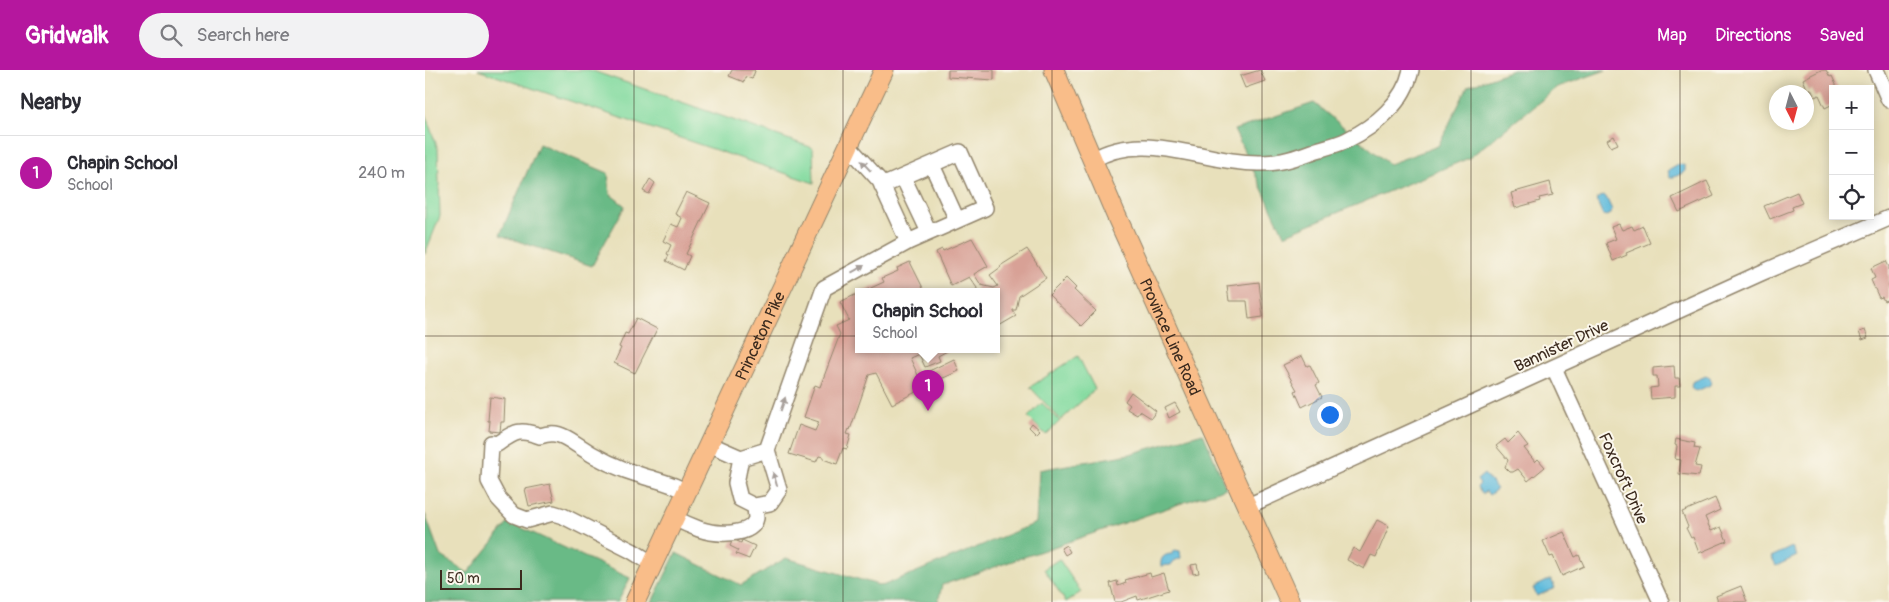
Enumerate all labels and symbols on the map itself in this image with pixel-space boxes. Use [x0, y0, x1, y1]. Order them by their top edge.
north arrow [1769, 85, 1814, 130]
one-way arrow [860, 160, 872, 172]
one-way arrow [851, 265, 866, 273]
street label: Province Line Road [1135, 275, 1205, 399]
street label: Princeton Pike [731, 288, 790, 384]
street label: Bannister Drive [1511, 315, 1612, 376]
pin: 1 [912, 370, 944, 411]
one-way arrow [780, 397, 787, 412]
your location [1317, 402, 1343, 428]
street label: Foxcroft Drive [1594, 430, 1652, 527]
one-way arrow [771, 472, 779, 487]
scale bar [440, 567, 523, 590]

